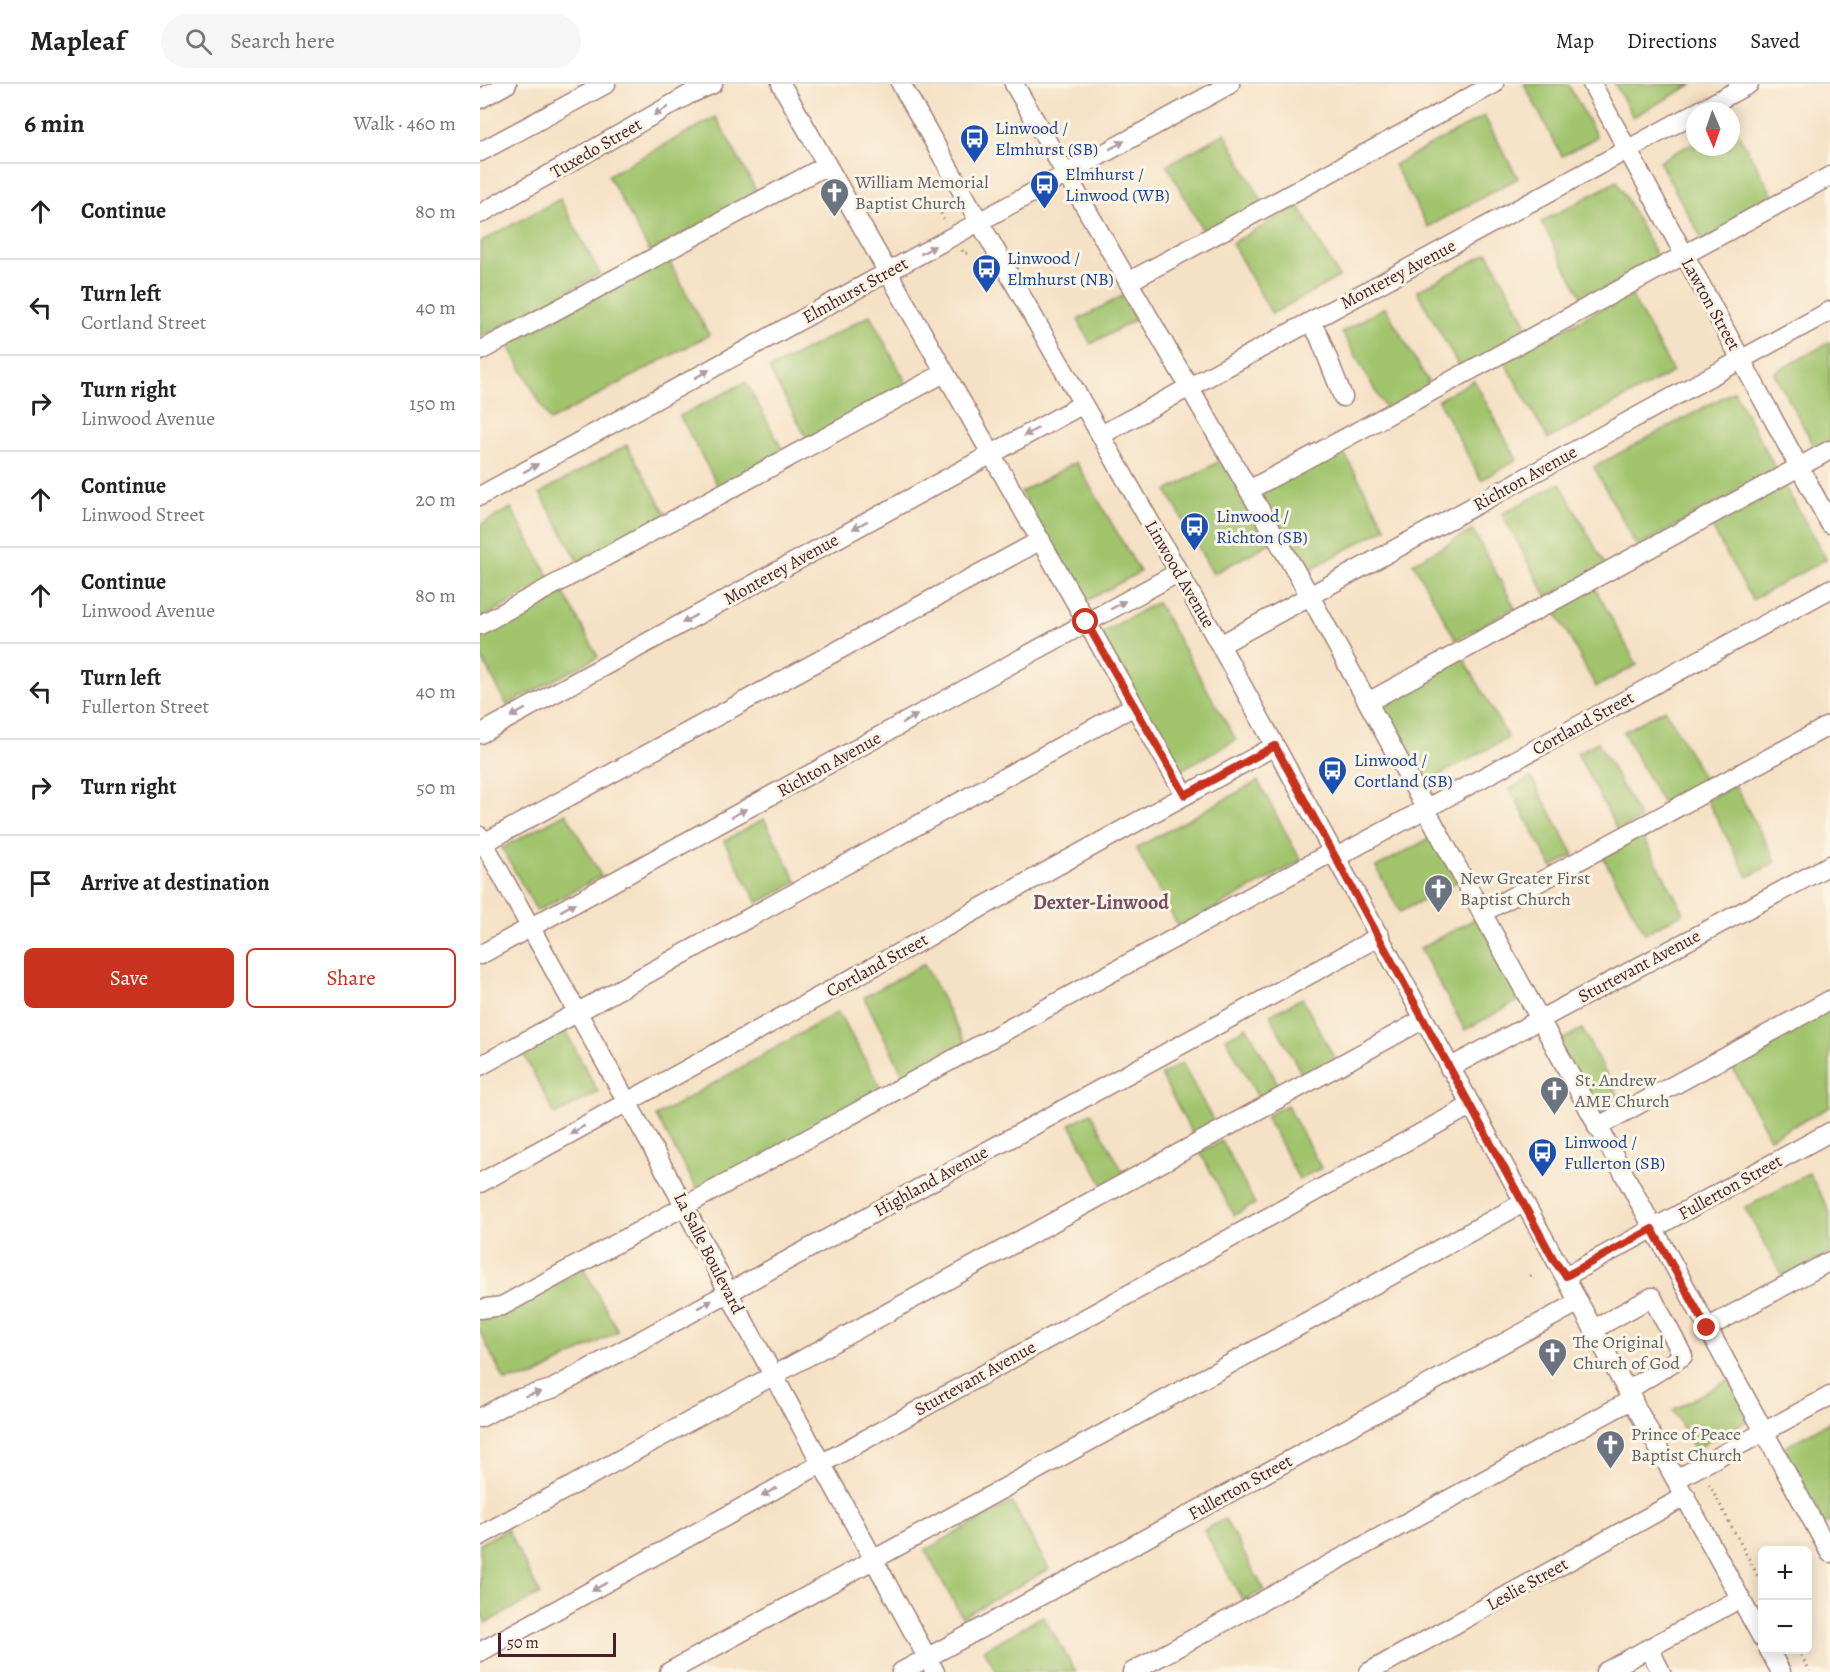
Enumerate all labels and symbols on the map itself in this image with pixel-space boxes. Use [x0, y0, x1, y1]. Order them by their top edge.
north arrow [1686, 102, 1740, 156]
one-way arrow [652, 106, 669, 116]
street label: Tuxedo Street [546, 112, 646, 184]
place label: Linwood / Elmhurst (SB) [995, 116, 1098, 161]
bus stop icon: Linwood / Elmhurst (SB) [958, 122, 990, 164]
one-way arrow [1109, 140, 1126, 150]
place label: Elmhurst / Linwood (WB) [1065, 162, 1170, 207]
bus stop icon: Elmhurst / Linwood (WB) [1028, 168, 1060, 210]
place label: William Memorial Baptist Church [854, 170, 989, 215]
church icon: William Memorial Baptist Church [818, 176, 850, 218]
street label: Monterey Avenue [1336, 233, 1460, 315]
one-way arrow [920, 245, 937, 255]
place label: Linwood / Elmhurst (NB) [1007, 246, 1114, 291]
street label: Elmhurst Street [798, 251, 912, 329]
bus stop icon: Linwood / Elmhurst (NB) [970, 252, 1002, 294]
street label: Lawton Street [1676, 253, 1746, 355]
one-way arrow [694, 369, 711, 379]
one-way arrow [1022, 427, 1039, 437]
street label: Richton Avenue [1469, 440, 1581, 516]
one-way arrow [523, 463, 540, 473]
place label: Linwood / Richton (SB) [1216, 504, 1308, 549]
bus stop icon: Linwood / Richton (SB) [1179, 510, 1211, 552]
street label: Linwood Avenue [1139, 516, 1221, 632]
one-way arrow [851, 520, 868, 530]
street label: Monterey Avenue [719, 528, 843, 610]
one-way arrow [1109, 600, 1126, 610]
route start [1072, 608, 1098, 634]
one-way arrow [681, 614, 698, 624]
street label: Cortland Street [1528, 685, 1638, 761]
one-way arrow [510, 708, 527, 718]
one-way arrow [902, 714, 919, 724]
street label: Richton Avenue [773, 726, 885, 802]
place label: Linwood / Cortland (SB) [1354, 748, 1453, 793]
bus stop icon: Linwood / Cortland (SB) [1317, 754, 1349, 796]
one-way arrow [731, 808, 748, 818]
place label: New Greater First Baptist Church [1460, 866, 1590, 911]
church icon: New Greater First Baptist Church [1423, 872, 1455, 914]
district label: Dexter-Linwood [1033, 889, 1169, 916]
one-way arrow [560, 902, 577, 912]
street label: Sturtevant Avenue [1574, 924, 1704, 1008]
street label: Cortland Street [822, 927, 932, 1003]
place label: St. Andrew AME Church [1574, 1068, 1670, 1113]
church icon: St. Andrew AME Church [1538, 1074, 1570, 1116]
one-way arrow [568, 1125, 585, 1135]
place label: Linwood / Fullerton (SB) [1564, 1130, 1665, 1175]
bus stop icon: Linwood / Fullerton (SB) [1527, 1136, 1559, 1178]
street label: Highland Avenue [870, 1140, 992, 1222]
street label: Fullerton Street [1674, 1149, 1786, 1225]
street label: La Salle Boulevard [668, 1188, 750, 1318]
one-way arrow [697, 1299, 714, 1309]
route end [1693, 1314, 1719, 1340]
place label: The Original Church of God [1573, 1330, 1680, 1375]
street label: Sturtevant Avenue [910, 1335, 1040, 1421]
church icon: The Original Church of God [1536, 1336, 1568, 1378]
one-way arrow [524, 1389, 542, 1399]
place label: Prince of Peace Baptist Church [1631, 1422, 1742, 1467]
church icon: Prince of Peace Baptist Church [1594, 1428, 1626, 1470]
street label: Fullerton Street [1184, 1449, 1296, 1525]
one-way arrow [760, 1487, 777, 1497]
street label: Leslie Street [1482, 1552, 1572, 1616]
one-way arrow [590, 1582, 607, 1592]
scale bar [498, 1630, 616, 1658]

